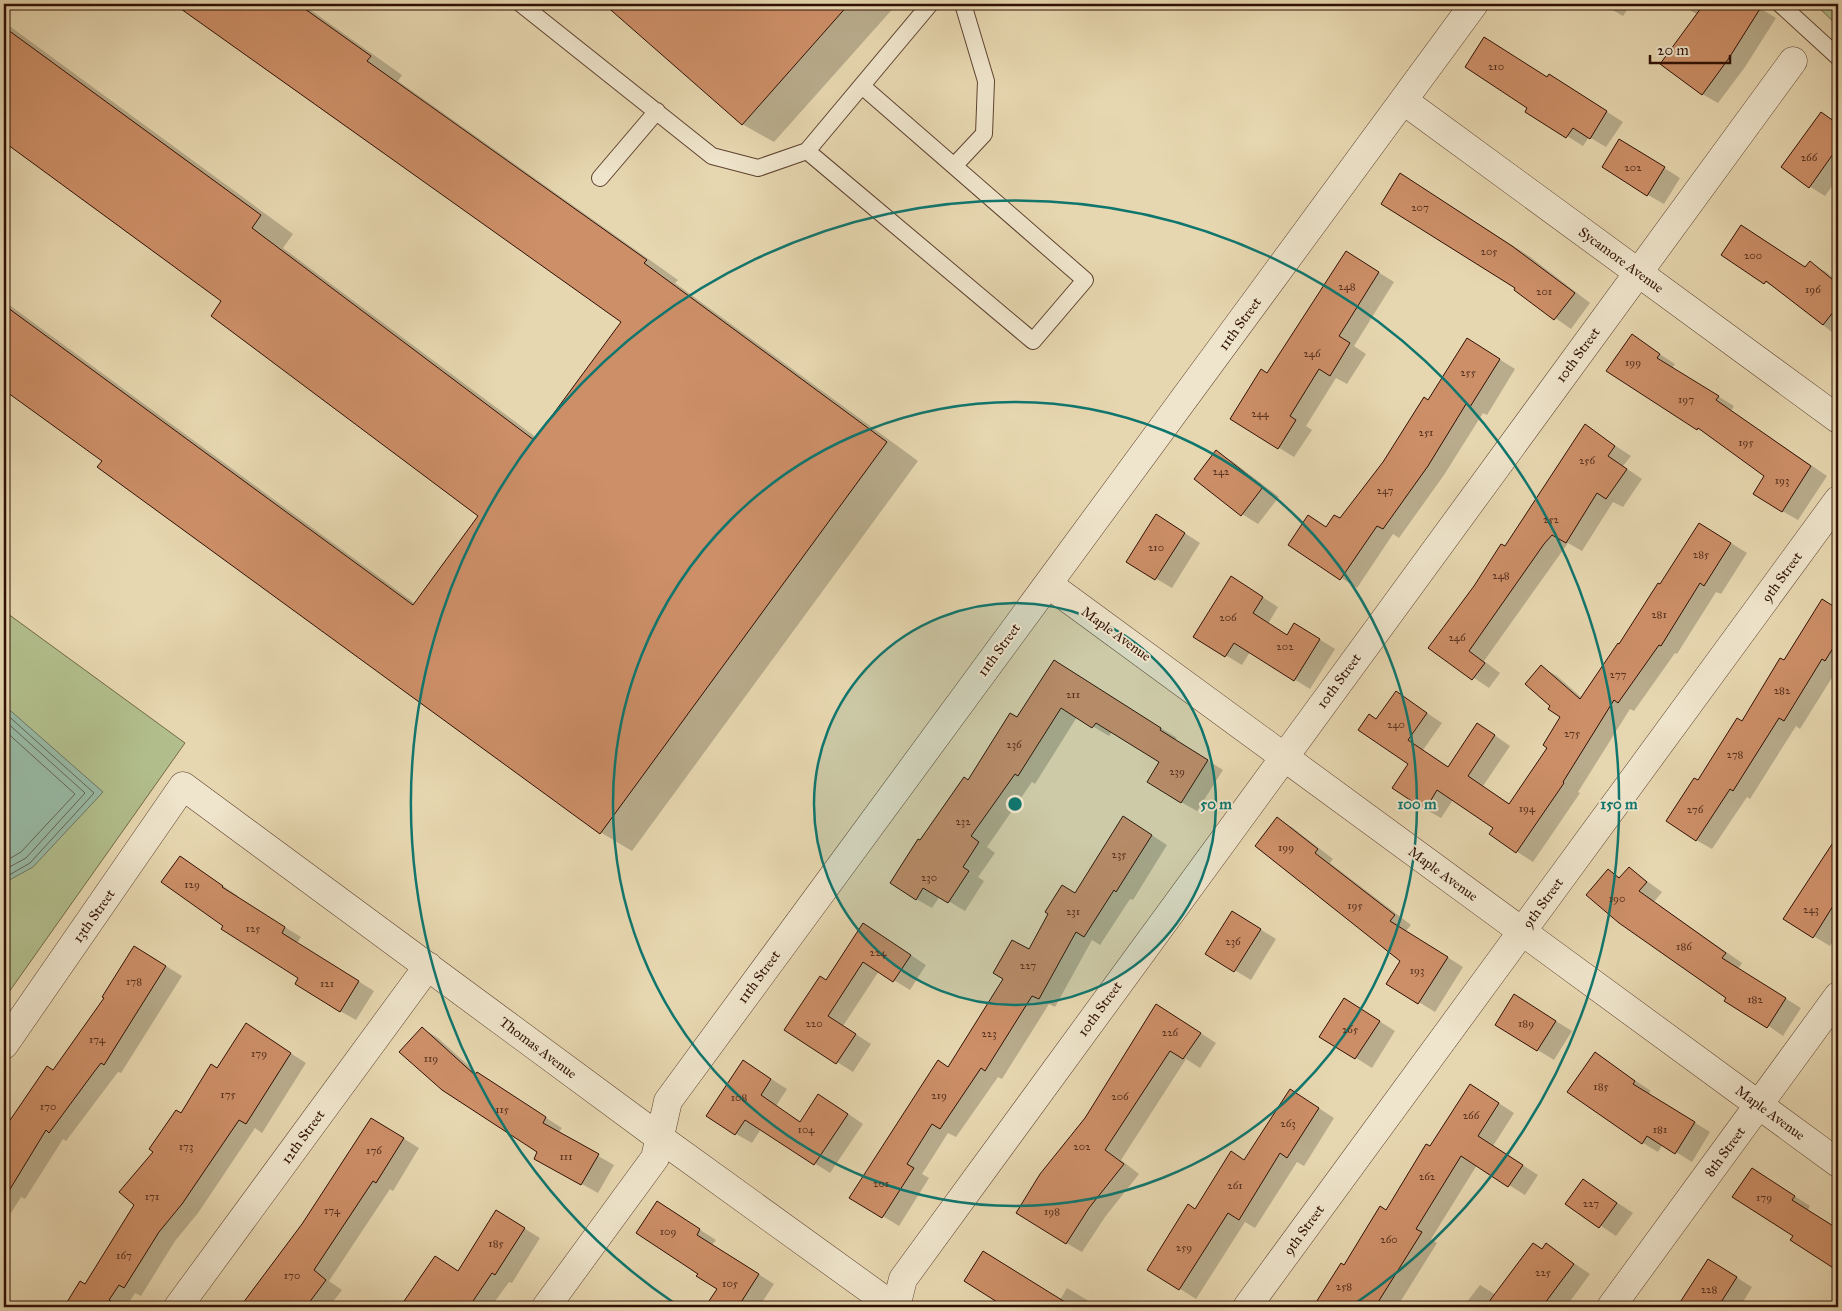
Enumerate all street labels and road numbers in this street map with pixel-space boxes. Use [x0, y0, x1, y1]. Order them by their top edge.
street label: Sycamore Avenue [1575, 223, 1667, 297]
street label: 11th Street [1215, 294, 1265, 354]
street label: 10th Street [1552, 324, 1604, 386]
street label: 9th Street [1758, 548, 1806, 605]
street label: Maple Avenue [1078, 603, 1154, 665]
street label: 11th Street [974, 620, 1024, 680]
street label: 10th Street [1313, 650, 1365, 712]
street label: Maple Avenue [1405, 843, 1481, 905]
street label: 9th Street [1519, 874, 1567, 931]
street label: 13th Street [69, 886, 119, 946]
street label: 11th Street [734, 947, 784, 1007]
street label: 10th Street [1074, 978, 1126, 1040]
street label: Thomas Avenue [496, 1013, 580, 1083]
street label: Maple Avenue [1732, 1082, 1808, 1144]
street label: 12th Street [278, 1106, 328, 1167]
street label: 8th Street [1701, 1124, 1749, 1180]
street label: 9th Street [1280, 1201, 1328, 1258]

